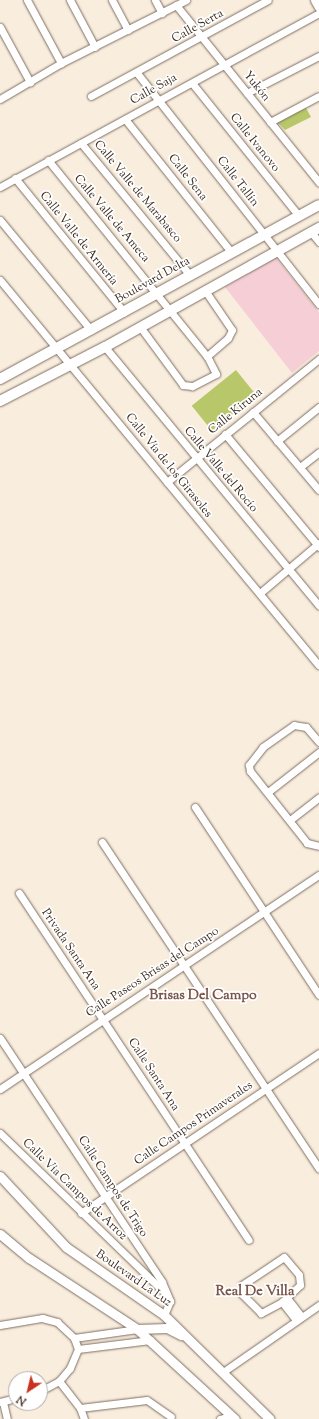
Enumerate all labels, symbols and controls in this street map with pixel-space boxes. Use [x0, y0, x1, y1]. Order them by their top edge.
street label: Calle Serta [170, 7, 226, 47]
street label: Yukón [240, 69, 272, 105]
street label: Calle Saja [128, 71, 180, 109]
street label: Calle Ivanovo [226, 111, 282, 175]
street label: Calle Valle de Marabasco [90, 138, 184, 246]
street label: Calle Sena [164, 152, 210, 204]
street label: Calle Tallín [213, 154, 261, 210]
street label: Calle Valle de Ameca [70, 172, 152, 266]
street label: Calle Valle de Armería [36, 189, 120, 289]
street label: Boulevard Delta [113, 255, 193, 307]
street label: Calle Kiruna [206, 386, 266, 438]
street label: Calle Vía de los Girasoles [121, 411, 215, 521]
street label: Calle Valle del Rocío [180, 424, 260, 516]
street label: Privada Santa Ana [37, 907, 103, 993]
street label: Calle Paseos Brisas del Campo [84, 925, 222, 1021]
district label: Brisas Del Campo [149, 988, 257, 1004]
street label: Calle Santa Ana [124, 1036, 182, 1114]
street label: Calle Campos Primaverales [132, 1079, 256, 1169]
street label: Calle Campos de Trigo [74, 1134, 150, 1240]
street label: Calle Vía Campos de Arroz [19, 1136, 129, 1244]
street label: Boulevard La Luz [92, 1248, 174, 1310]
district label: Real De Villa [216, 1284, 294, 1300]
north arrow [8, 1371, 48, 1411]
text: N [14, 1391, 30, 1409]

